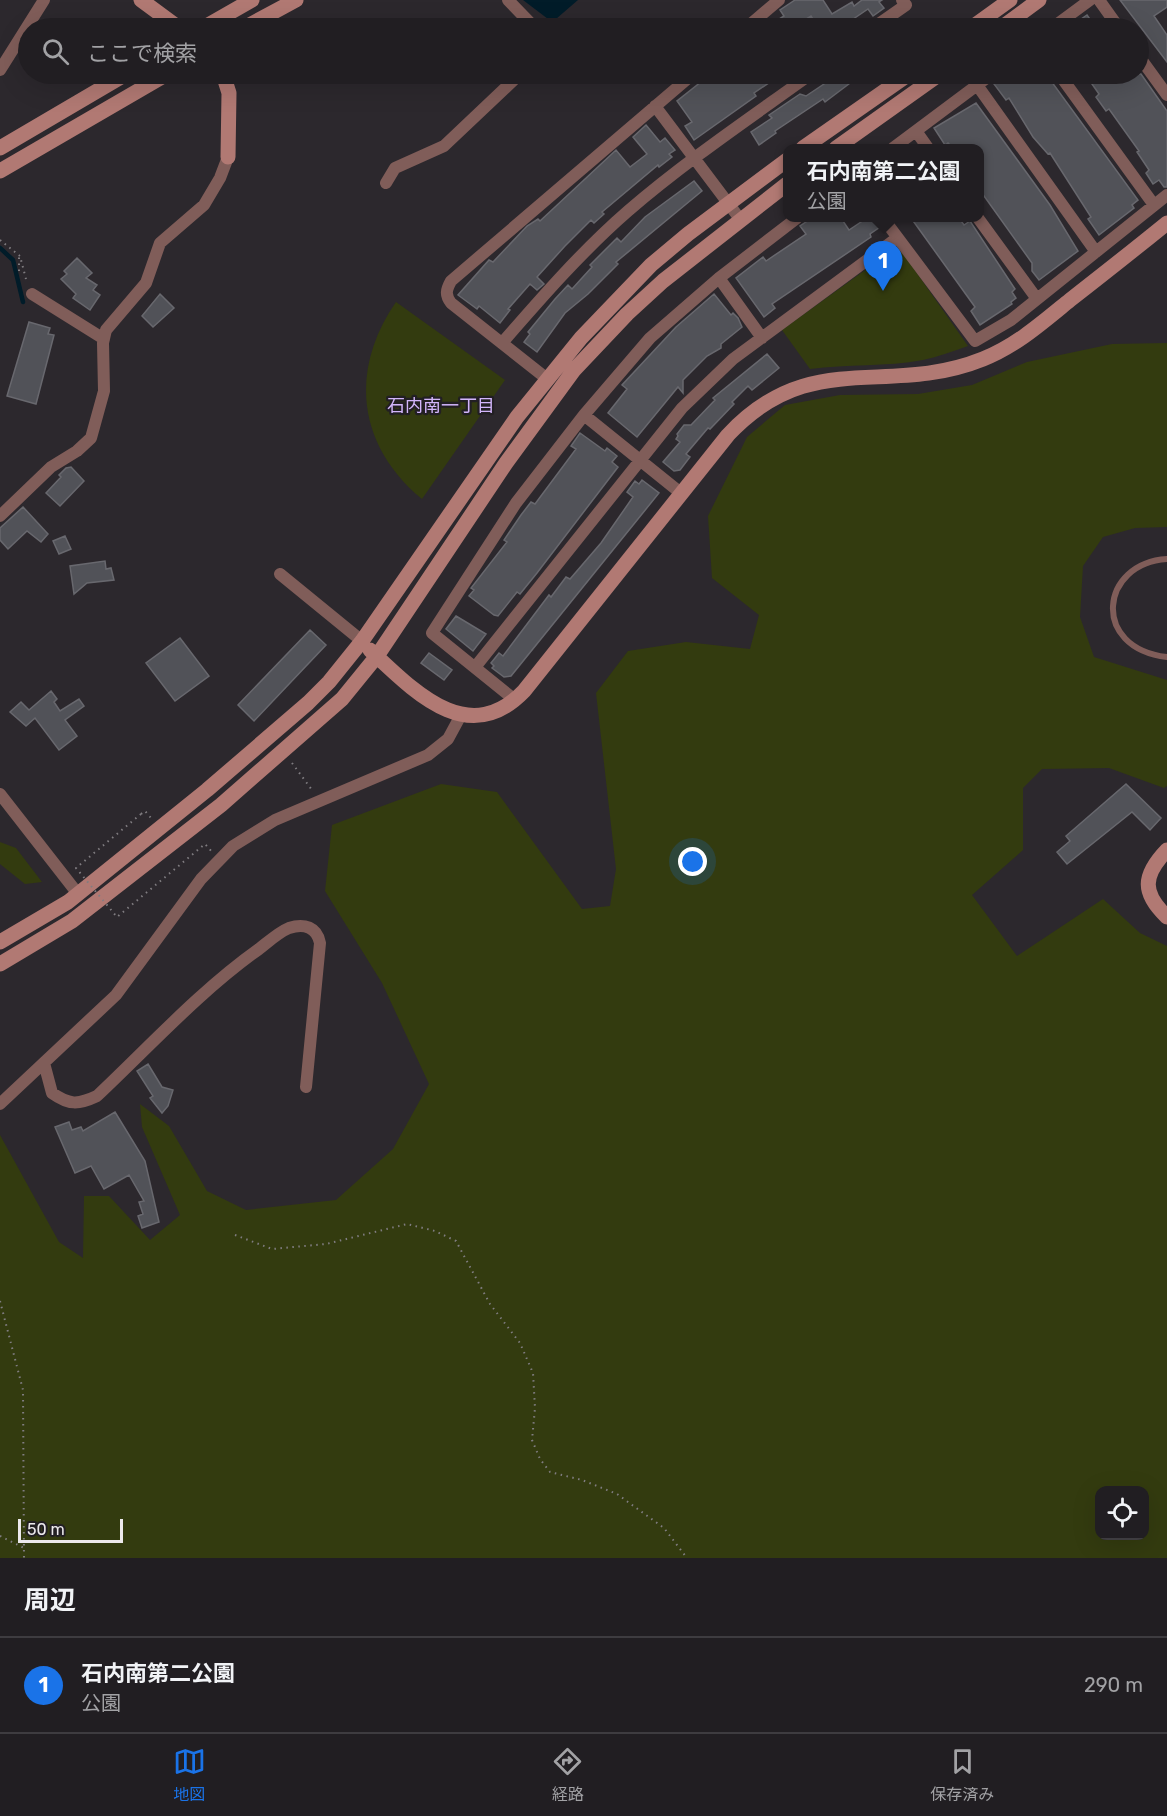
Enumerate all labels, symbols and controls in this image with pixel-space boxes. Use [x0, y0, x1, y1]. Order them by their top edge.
search box [18, 18, 1149, 84]
icon: search [39, 35, 72, 68]
text: ここで検索 [87, 40, 197, 67]
popup [783, 144, 984, 222]
text: 石内南第二公園 [806, 158, 961, 185]
text: 公園 [806, 189, 846, 213]
pin: 1 [864, 242, 902, 291]
district label: 石内南一丁目 [387, 395, 495, 417]
your location [678, 847, 707, 876]
map controls [1095, 1486, 1149, 1540]
button: locate [1095, 1486, 1149, 1540]
scale bar [18, 1516, 123, 1544]
text: 50 m [27, 1520, 65, 1539]
text: 周辺 [24, 1585, 76, 1616]
text: 石内南第二公園 [81, 1660, 235, 1687]
text: 1 [39, 1673, 48, 1697]
text: 290 m [1084, 1673, 1143, 1697]
text: 公園 [81, 1691, 121, 1715]
tab: 地図 [173, 1745, 206, 1805]
tab: 経路 [551, 1745, 584, 1805]
tab: 保存済み [930, 1745, 994, 1805]

